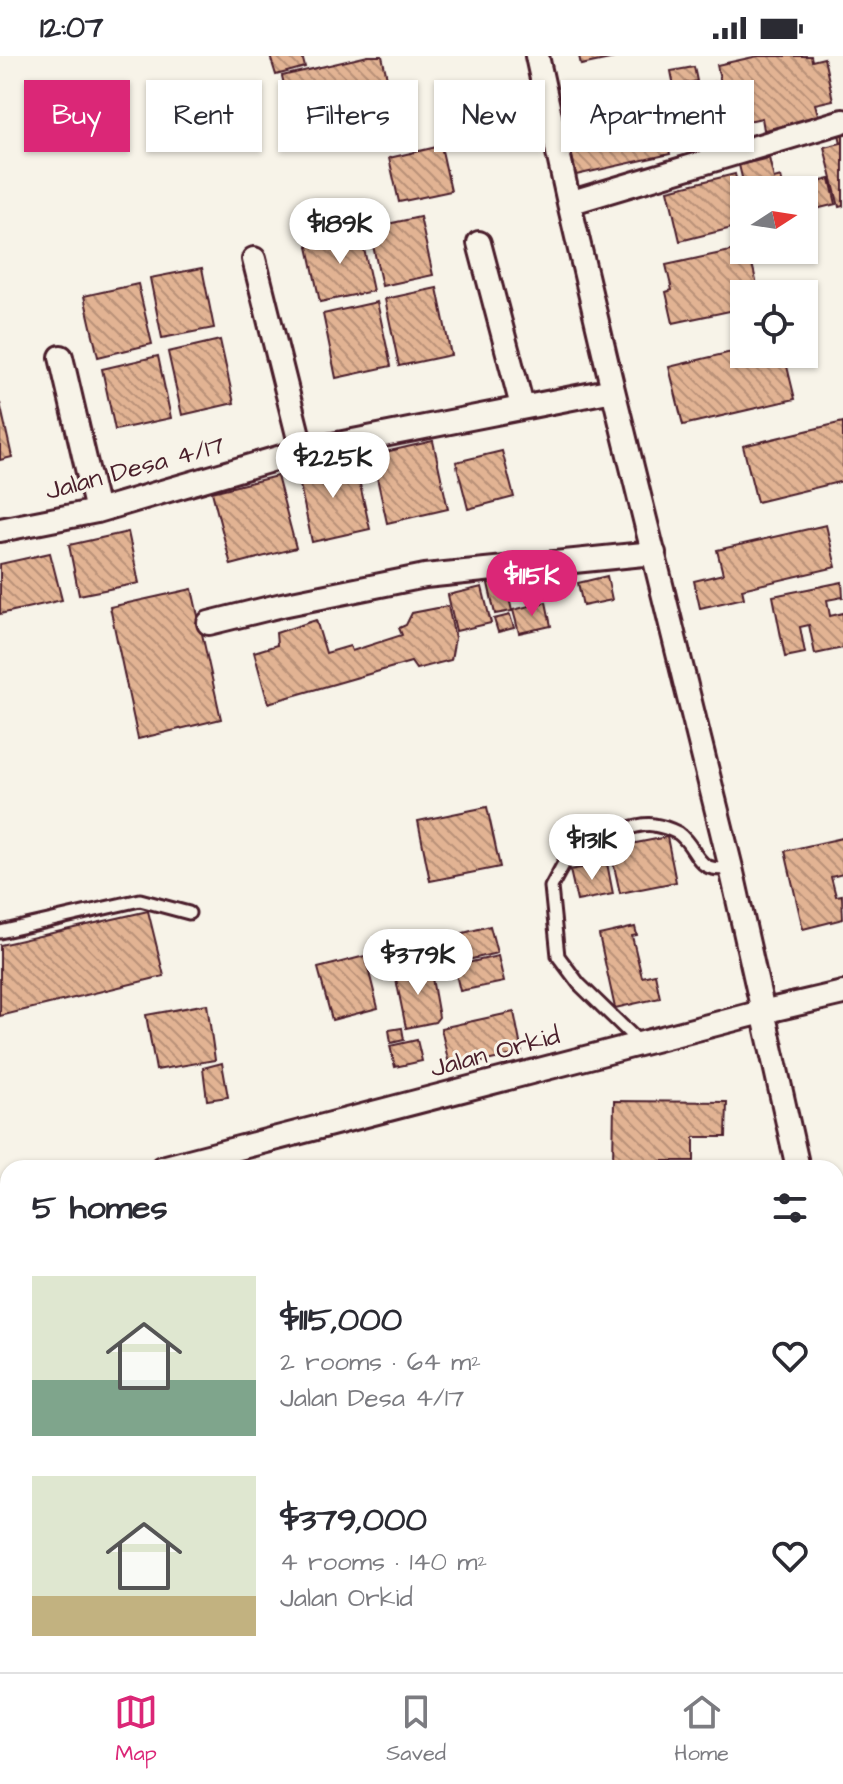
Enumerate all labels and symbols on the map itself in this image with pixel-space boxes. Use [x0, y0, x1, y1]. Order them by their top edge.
north arrow [730, 176, 818, 264]
pin: $189K [284, 198, 396, 266]
street label: Jalan Desa 4/17 [41, 427, 229, 509]
pin: $225K [277, 432, 389, 500]
pin: $115K [476, 550, 588, 618]
pin: $131K [536, 814, 648, 882]
pin: $379K [362, 929, 474, 997]
street label: Jalan Orkid [426, 1017, 564, 1087]

